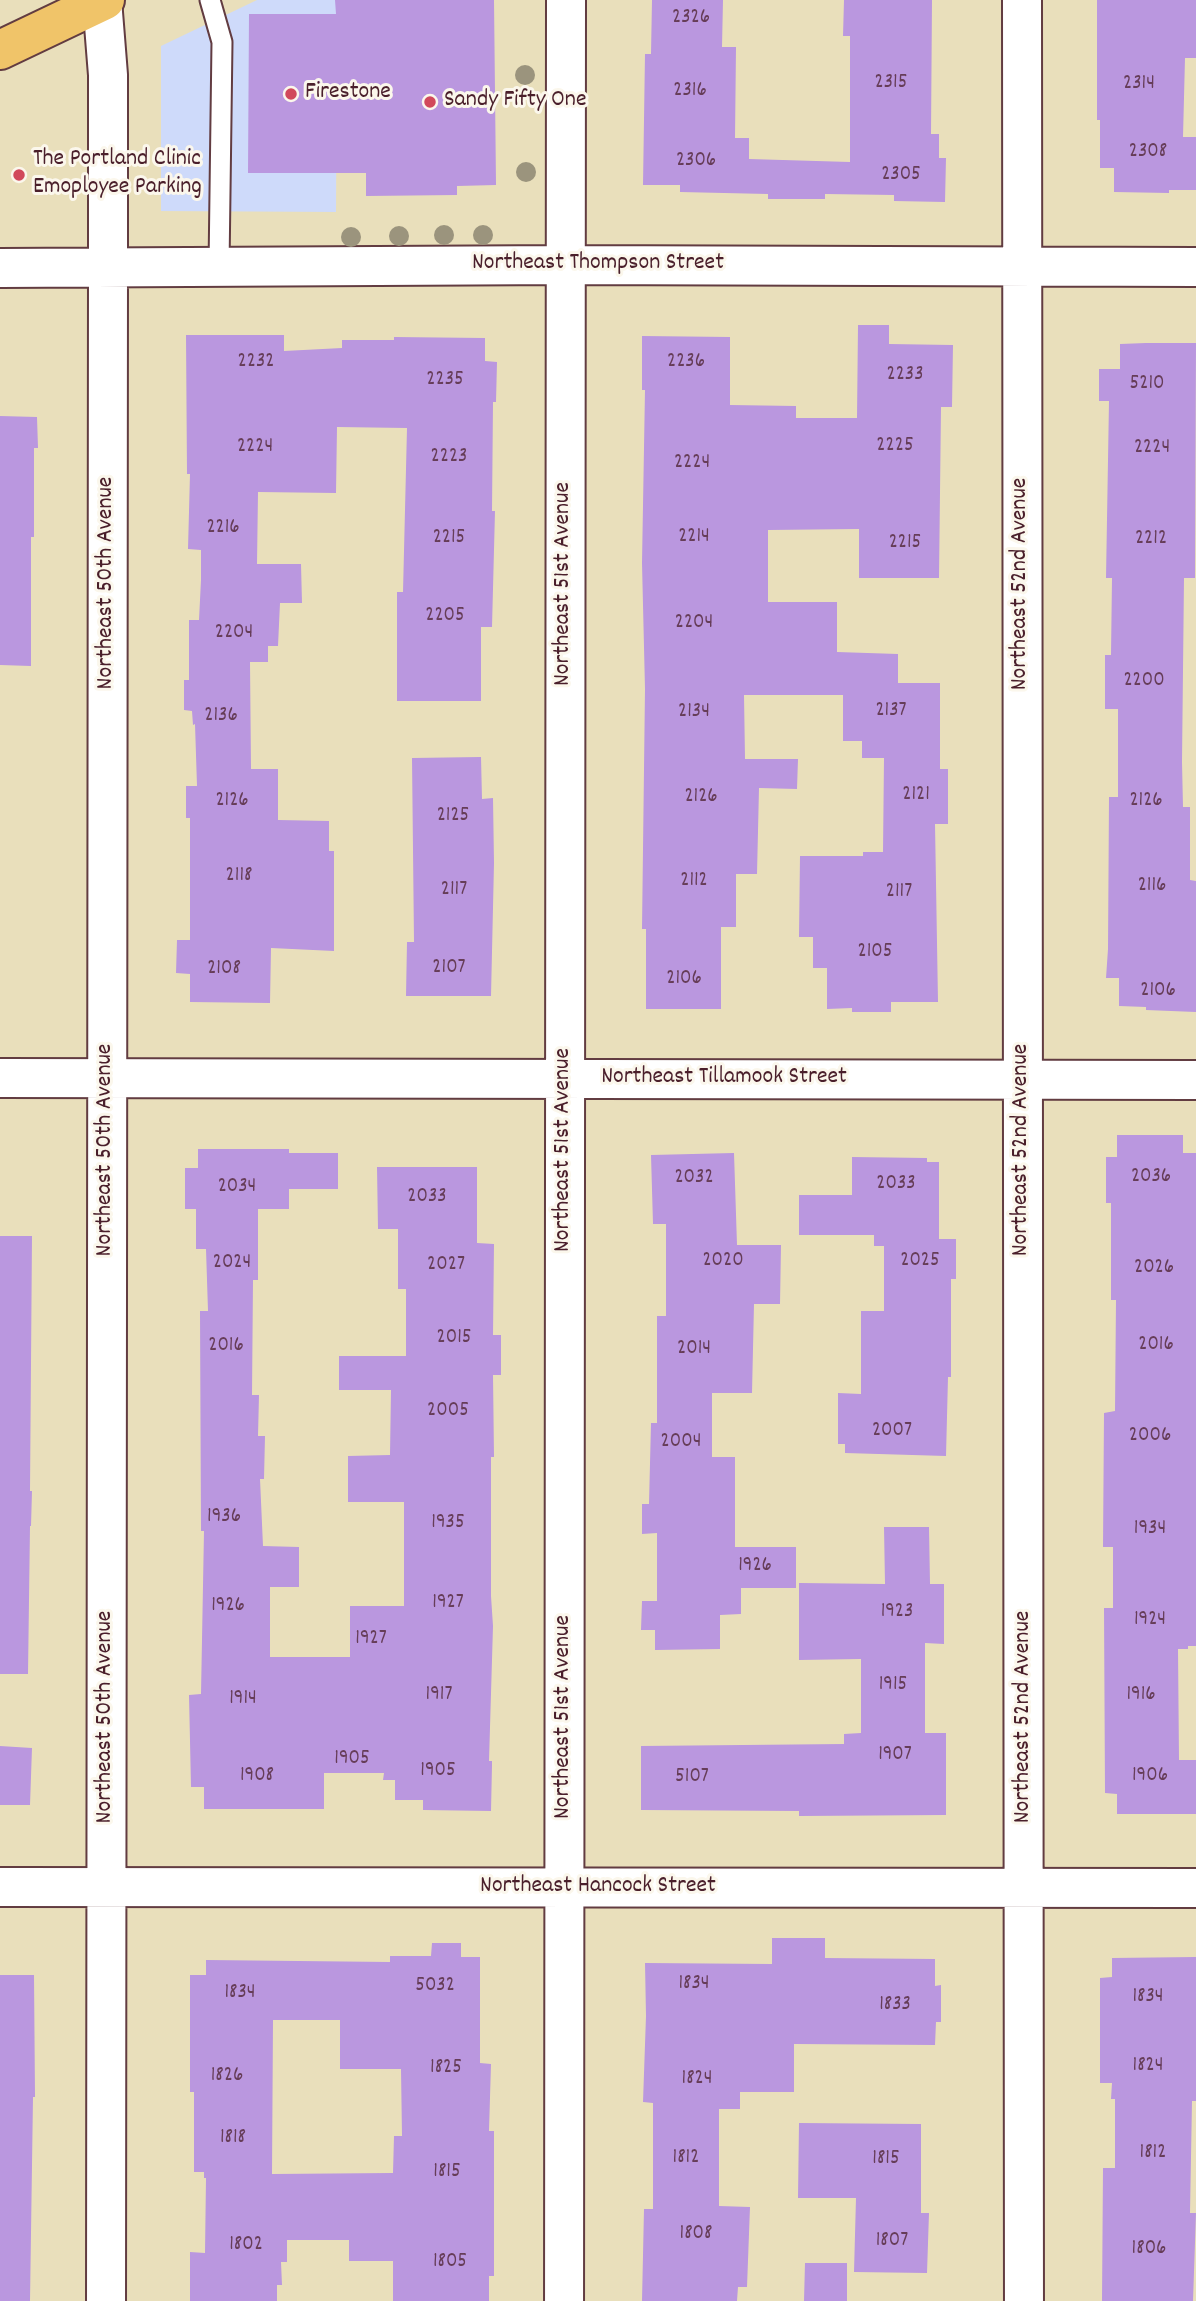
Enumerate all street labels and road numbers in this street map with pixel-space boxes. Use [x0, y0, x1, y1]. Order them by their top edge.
street label: Northeast Thompson Street [472, 251, 724, 279]
street label: Northeast 50th Avenue [94, 477, 122, 689]
street label: Northeast 52nd Avenue [1008, 478, 1036, 690]
street label: Northeast 51st Avenue [551, 482, 579, 686]
street label: Northeast 50th Avenue [93, 1044, 121, 1256]
street label: Northeast 52nd Avenue [1009, 1044, 1037, 1256]
street label: Northeast 51st Avenue [551, 1048, 579, 1252]
street label: Northeast Tillamook Street [601, 1065, 847, 1093]
street label: Northeast 50th Avenue [93, 1611, 121, 1823]
street label: Northeast 52nd Avenue [1011, 1611, 1039, 1823]
street label: Northeast 51st Avenue [551, 1615, 579, 1819]
street label: Northeast Hancock Street [480, 1874, 716, 1902]

